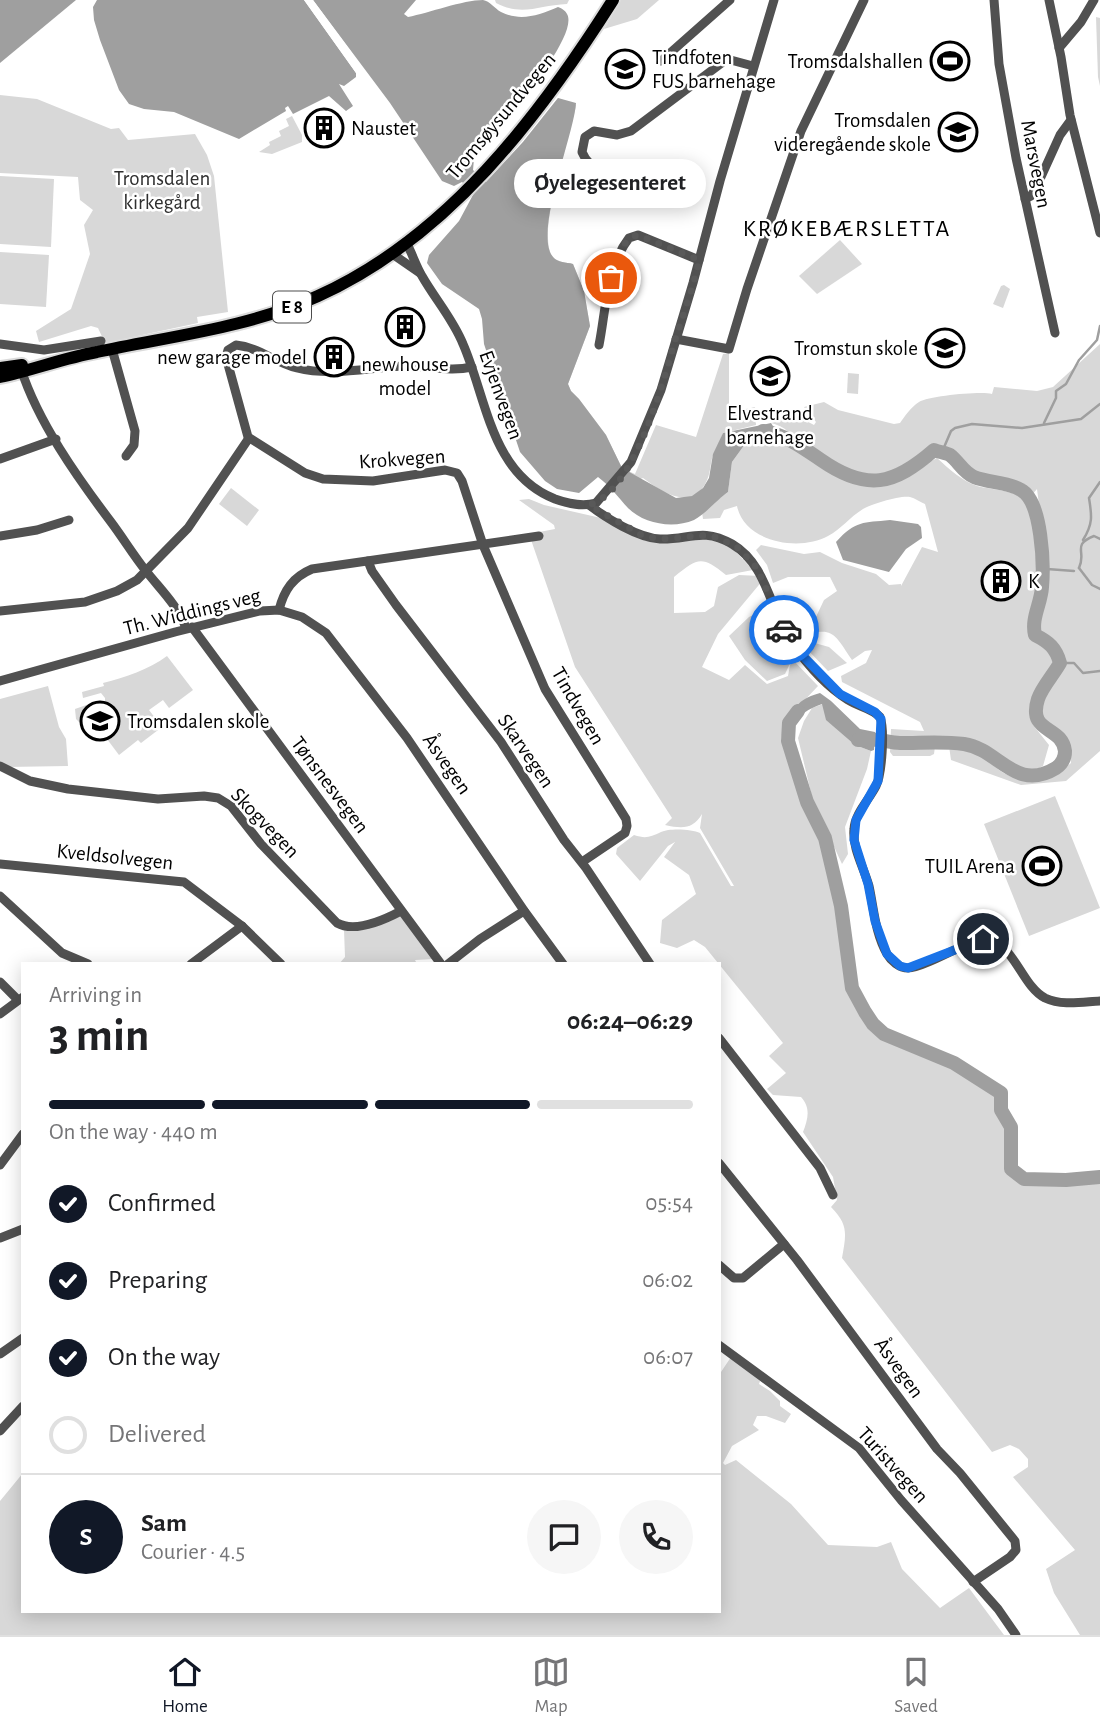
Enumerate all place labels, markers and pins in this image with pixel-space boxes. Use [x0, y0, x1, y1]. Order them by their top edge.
sports icon: Tromsdalshallen [929, 40, 971, 82]
place label: Tindfoten FUS barnehage [652, 47, 776, 92]
school or university icon: Tindfoten FUS barnehage [604, 48, 646, 90]
place label: Tromsdalshallen [788, 51, 923, 72]
building icon: Naustet [303, 107, 345, 149]
place label: Tromsdalen videregående skole [774, 110, 931, 155]
school or university icon: Tromsdalen videregående skole [937, 111, 979, 153]
place label: Naustet [351, 118, 416, 139]
callout: Øyelegesenteret [515, 159, 707, 208]
pin [581, 248, 641, 308]
building icon: new house model [384, 306, 426, 348]
school or university icon: Tromstun skole [924, 327, 966, 369]
building icon: new garage model [313, 336, 355, 378]
place label: Tromstun skole [794, 338, 918, 359]
place label: new garage model [157, 347, 307, 368]
place label: new house model [361, 354, 449, 399]
school or university icon: Elvestrand barnehage [749, 355, 791, 397]
place label: Elvestrand barnehage [726, 403, 814, 448]
building icon: K [980, 560, 1022, 602]
place label: K [1028, 571, 1040, 592]
school or university icon: Tromsdalen skole [79, 700, 121, 742]
place label: Tromsdalen skole [127, 711, 269, 732]
sports icon: TUIL Arena [1021, 845, 1063, 887]
place label: TUIL Arena [925, 856, 1015, 877]
pin [953, 909, 1013, 969]

